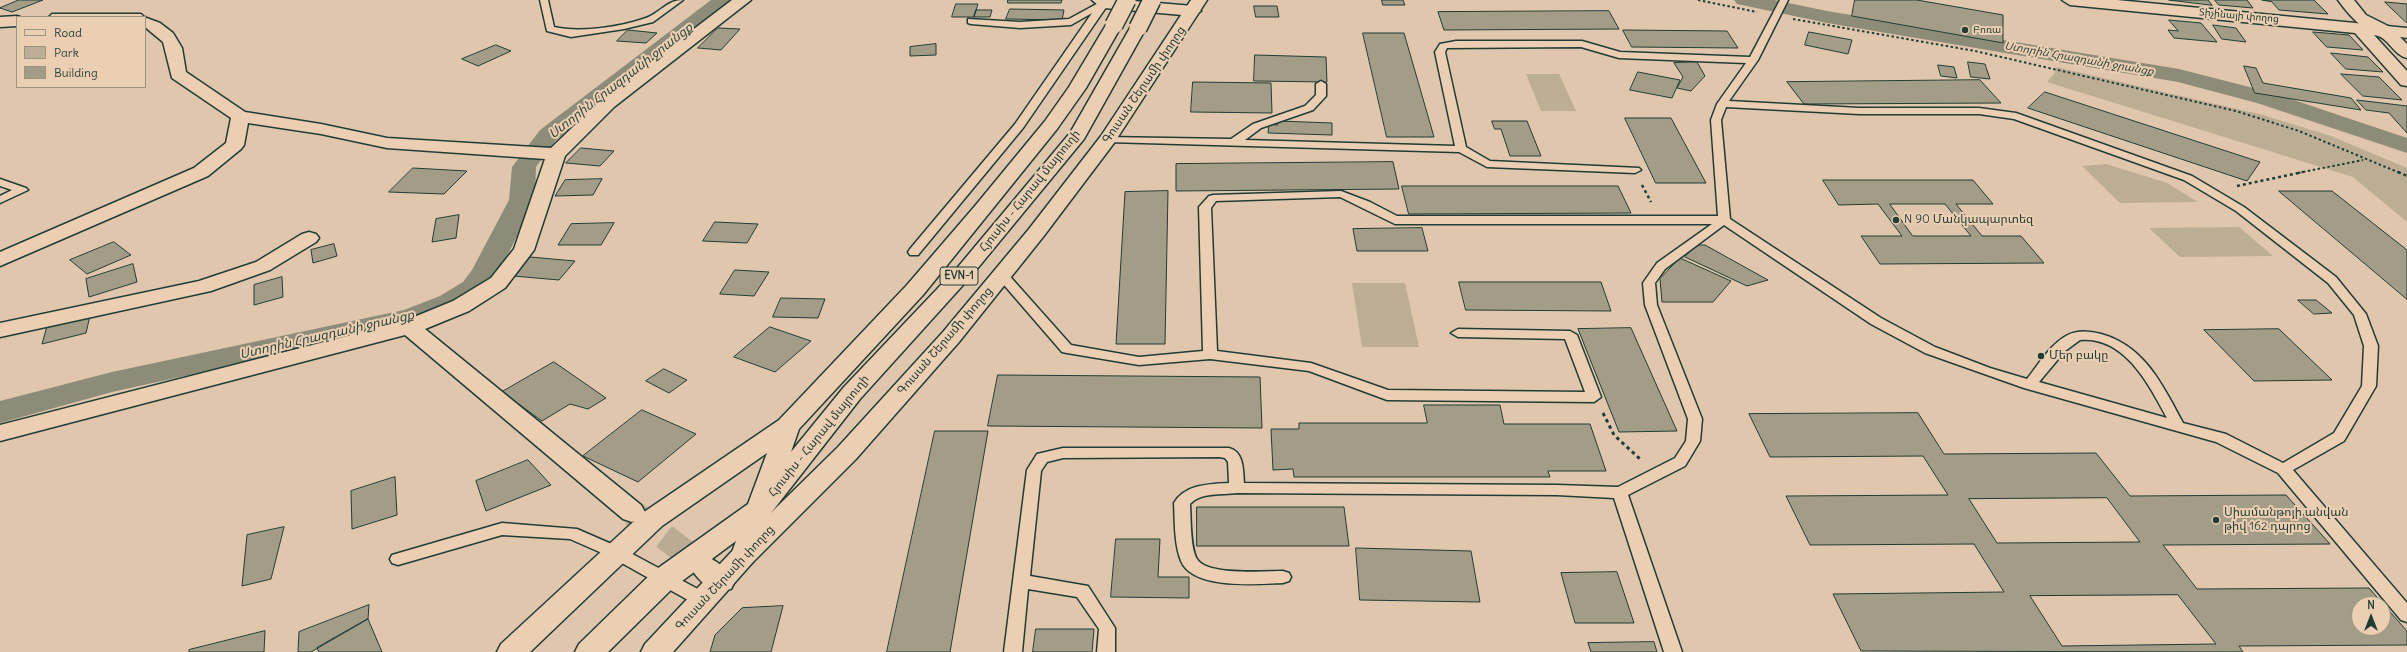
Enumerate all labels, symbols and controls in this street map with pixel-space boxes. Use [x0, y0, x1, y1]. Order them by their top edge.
street label: Տիչինայի փողոց [2198, 7, 2280, 25]
legend [16, 16, 146, 88]
water label: Ստորին Հրազդանի ջրանցք [546, 20, 696, 142]
street label: Գուսան Շերամի փողոց [1099, 24, 1189, 146]
place label: Բոռա [1973, 24, 2001, 36]
text: Road [54, 25, 82, 40]
marker: Բոռա [1960, 25, 1970, 35]
water label: Ստորին Հրազդանի ջրանցք [2003, 39, 2155, 79]
text: Park [54, 45, 79, 60]
text: Building [54, 65, 98, 80]
street label: Հյուսիս - Հարավ մայրուղի [976, 127, 1084, 255]
place label: N 90 Մանկապարտեզ [1904, 213, 2033, 227]
marker: N 90 Մանկապարտեզ [1891, 215, 1901, 225]
road number: EVN-1 [940, 267, 978, 285]
street label: Գուսան Շերամի փողոց [894, 284, 996, 398]
water label: Ստորին Հրազդանի ջրանցք [238, 307, 416, 363]
place label: Մեր բակը [2049, 349, 2108, 363]
marker: Մեր բակը [2036, 351, 2046, 361]
street label: Հյուսիս - Հարավ մայրուղի [765, 372, 873, 500]
place label: Սիամանթոյի անվան թիվ 162 դպրոց [2224, 506, 2348, 534]
marker: Սիամանթոյի անվան թիվ 162 դպրոց [2211, 515, 2221, 525]
street label: Գուսան Շերամի փողոց [673, 522, 777, 634]
north arrow [2351, 596, 2391, 636]
text: N [2367, 598, 2375, 612]

